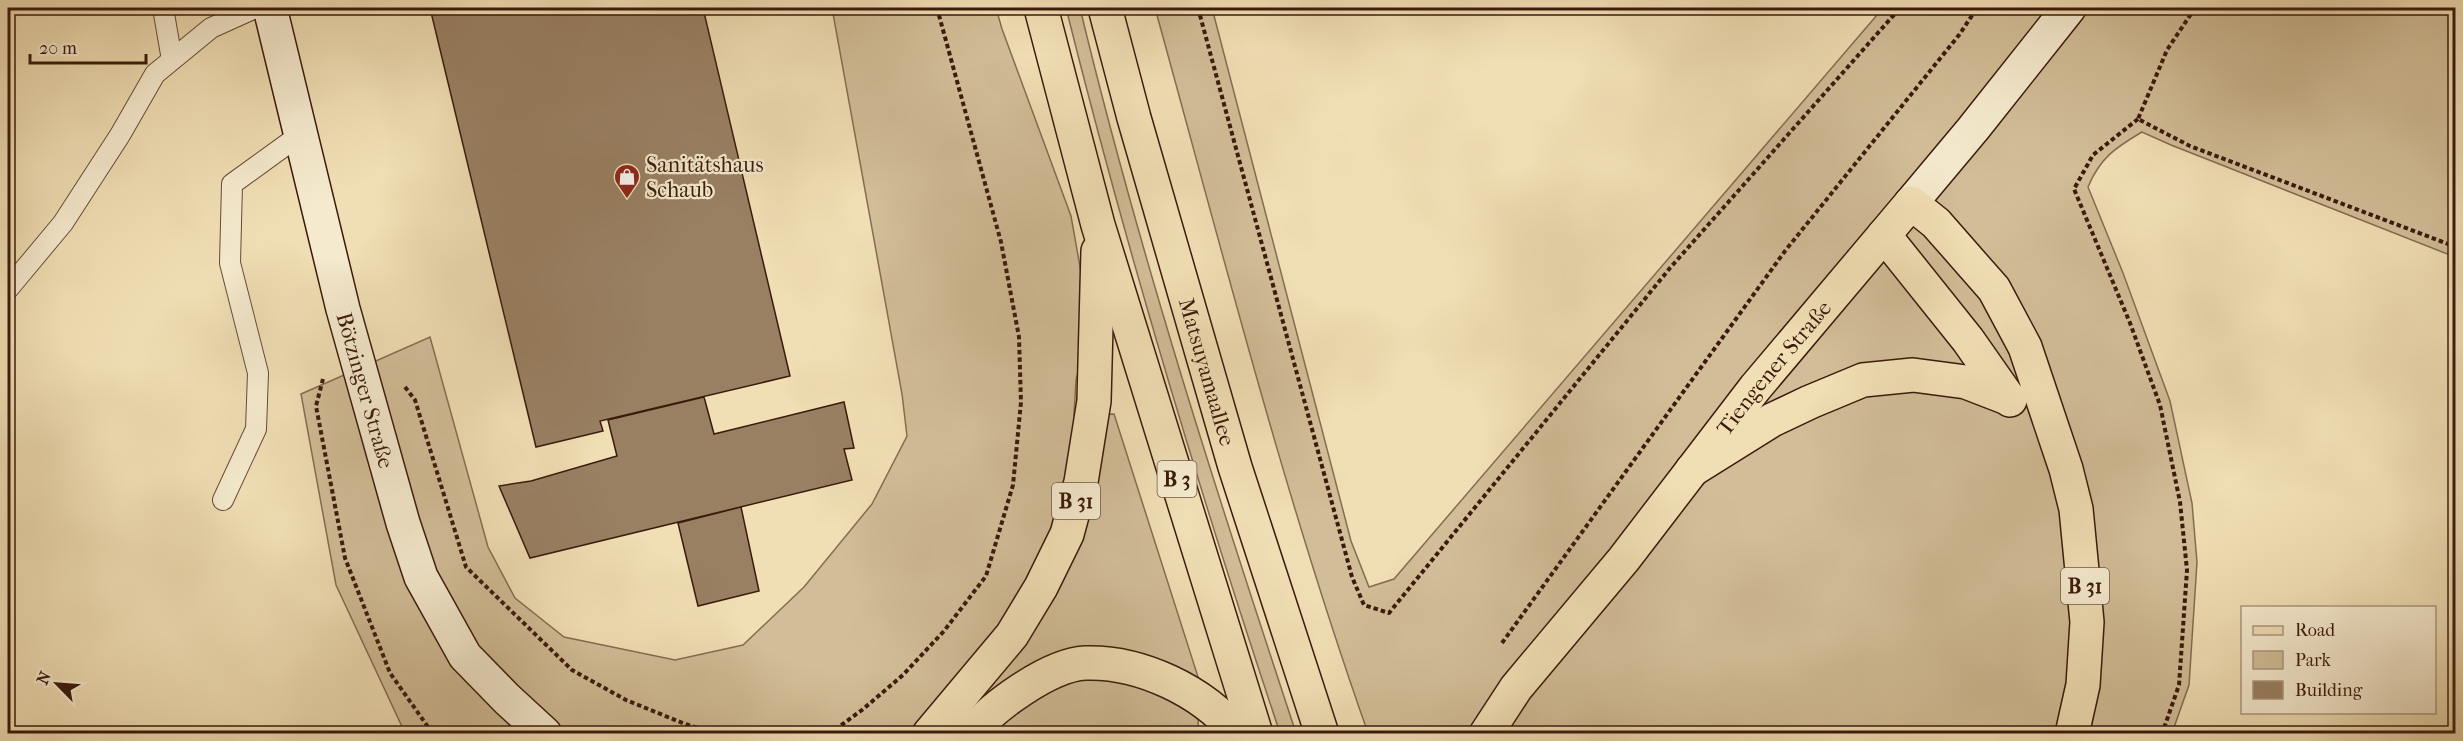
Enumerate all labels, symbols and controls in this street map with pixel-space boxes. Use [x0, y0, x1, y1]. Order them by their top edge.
scale bar [30, 27, 146, 65]
text: 20 m [39, 38, 77, 59]
place label: Sanitätshaus Schaub [646, 152, 764, 203]
shop icon: Sanitätshaus Schaub [612, 162, 642, 200]
street label: Matsuyamaallee [1173, 295, 1240, 449]
street label: Tiengener Straße [1712, 296, 1837, 441]
street label: Bötzinger Straße [331, 310, 399, 471]
road number: B 3 [1158, 461, 1196, 497]
road number: B 31 [1052, 483, 1100, 519]
road number: B 31 [2061, 568, 2109, 604]
legend [2241, 606, 2436, 714]
text: Road [2295, 620, 2335, 641]
text: Park [2295, 650, 2332, 671]
north arrow [27, 654, 87, 714]
text: N [33, 668, 55, 687]
text: Building [2295, 680, 2363, 701]

